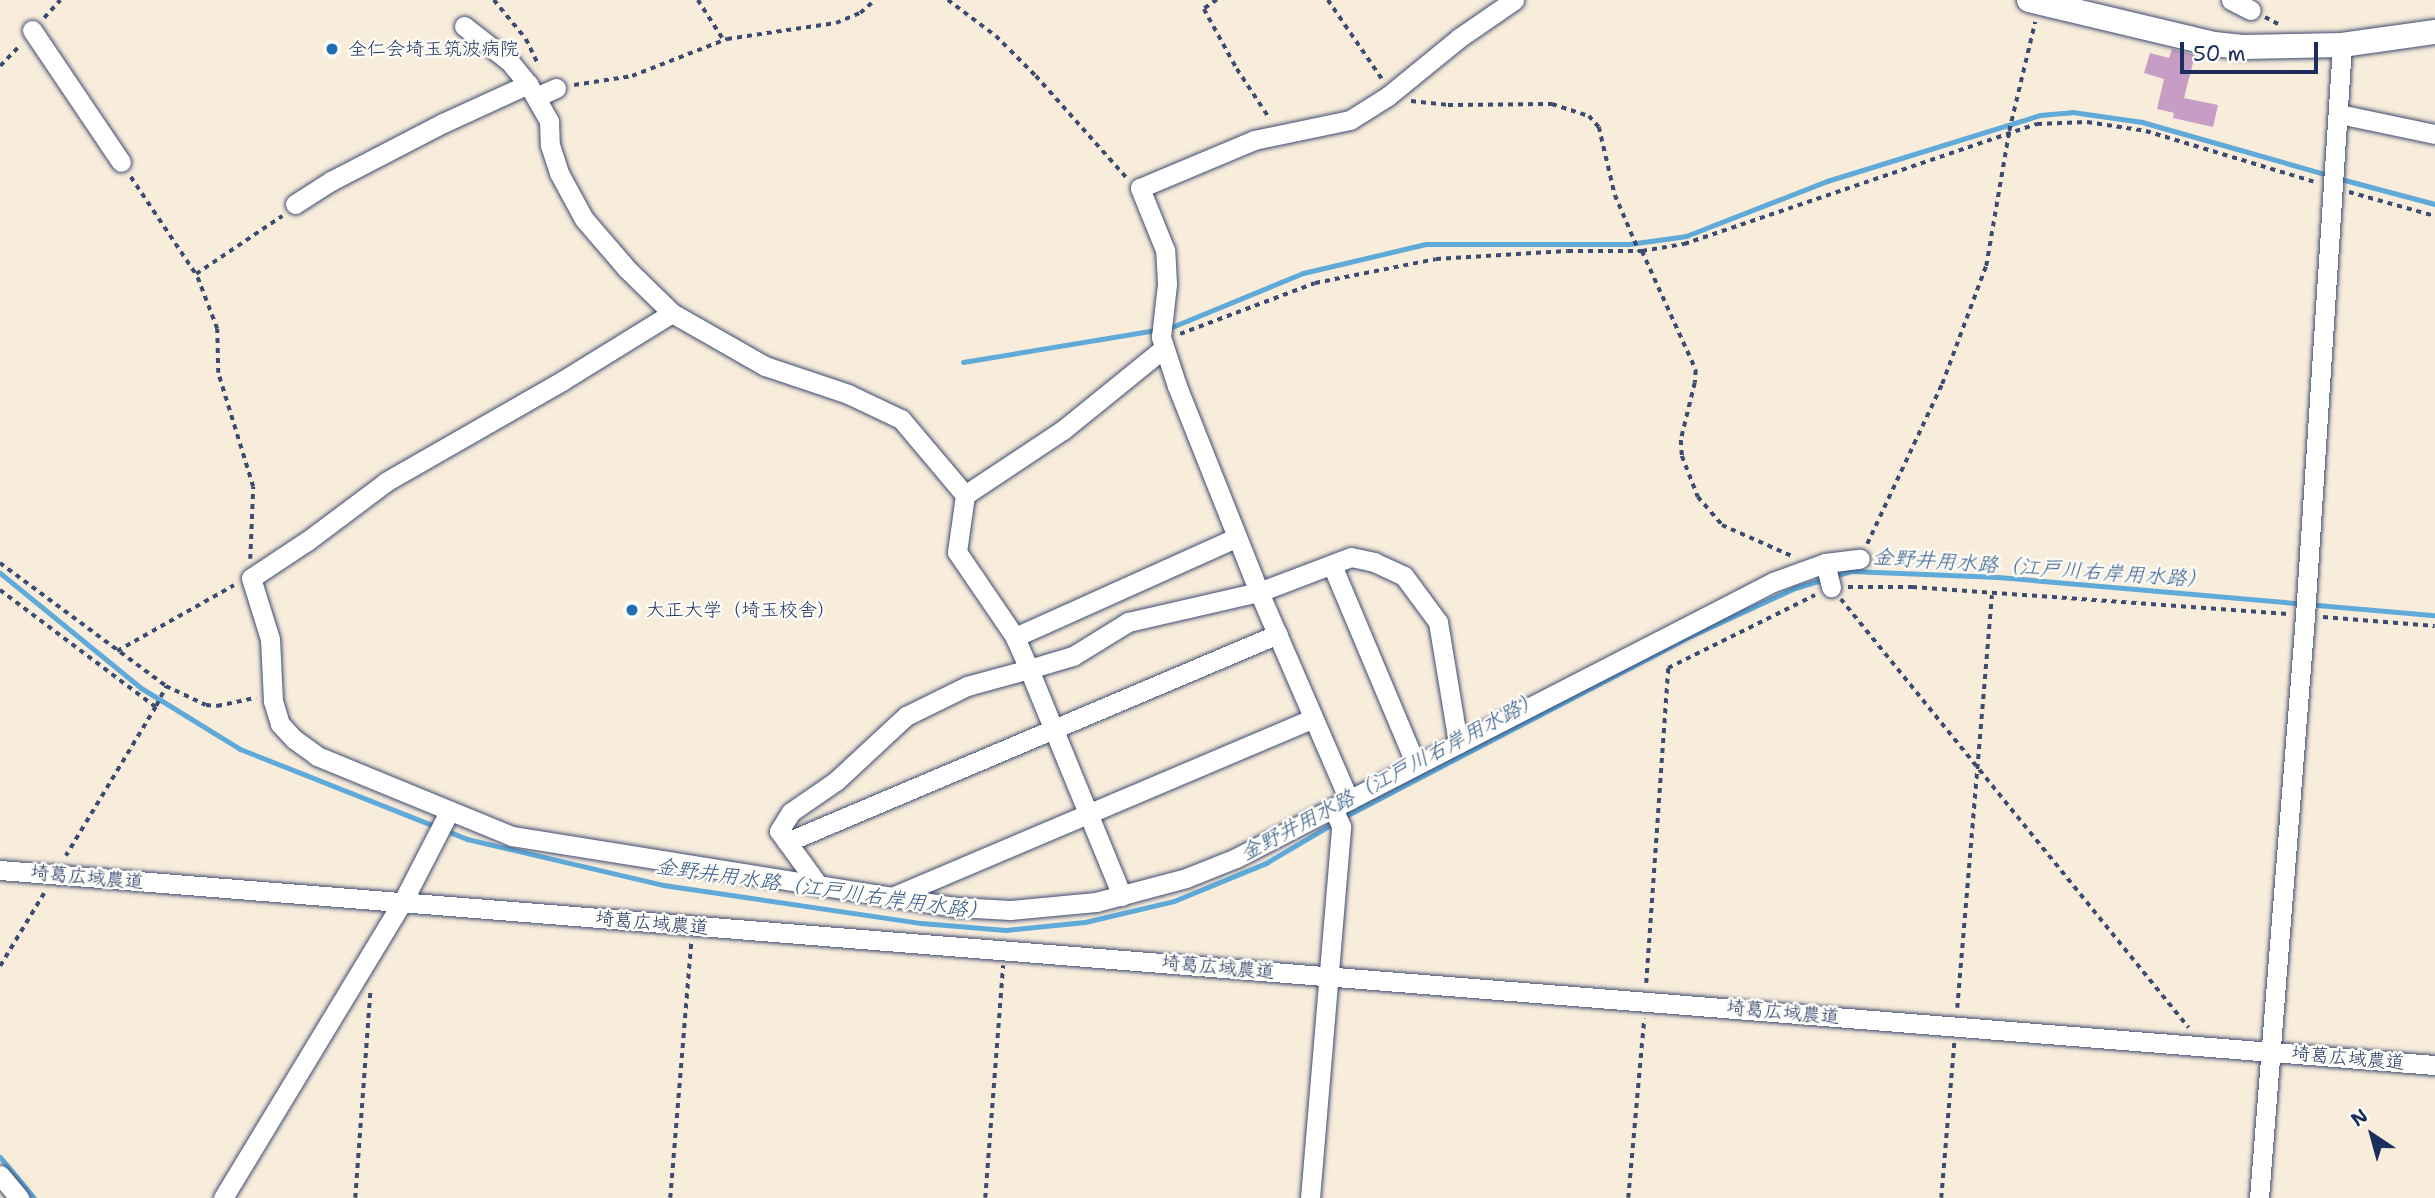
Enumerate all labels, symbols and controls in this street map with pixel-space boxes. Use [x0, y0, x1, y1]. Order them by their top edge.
scale bar [2183, 28, 2321, 72]
place label: 全仁会埼玉筑波病院 [348, 38, 519, 60]
marker: 全仁会埼玉筑波病院 [322, 39, 342, 59]
text: 50 m [2193, 40, 2246, 68]
water label: 金野井用水路（江戸川右岸用水路） [1872, 544, 2208, 592]
place label: 大正大学（埼玉校舎） [646, 599, 836, 621]
marker: 大正大学（埼玉校舎） [624, 602, 640, 618]
water label: 金野井用水路（江戸川右岸用水路） [1236, 686, 1544, 866]
water label: 金野井用水路（江戸川右岸用水路） [654, 853, 990, 925]
street label: 埼葛広域農道 [29, 861, 145, 893]
street label: 埼葛広域農道 [594, 907, 710, 939]
street label: 埼葛広域農道 [1160, 951, 1276, 983]
street label: 埼葛広域農道 [1725, 996, 1841, 1028]
street label: 埼葛広域農道 [2290, 1042, 2406, 1074]
north arrow [2337, 1100, 2407, 1170]
text: N [2346, 1103, 2373, 1132]

